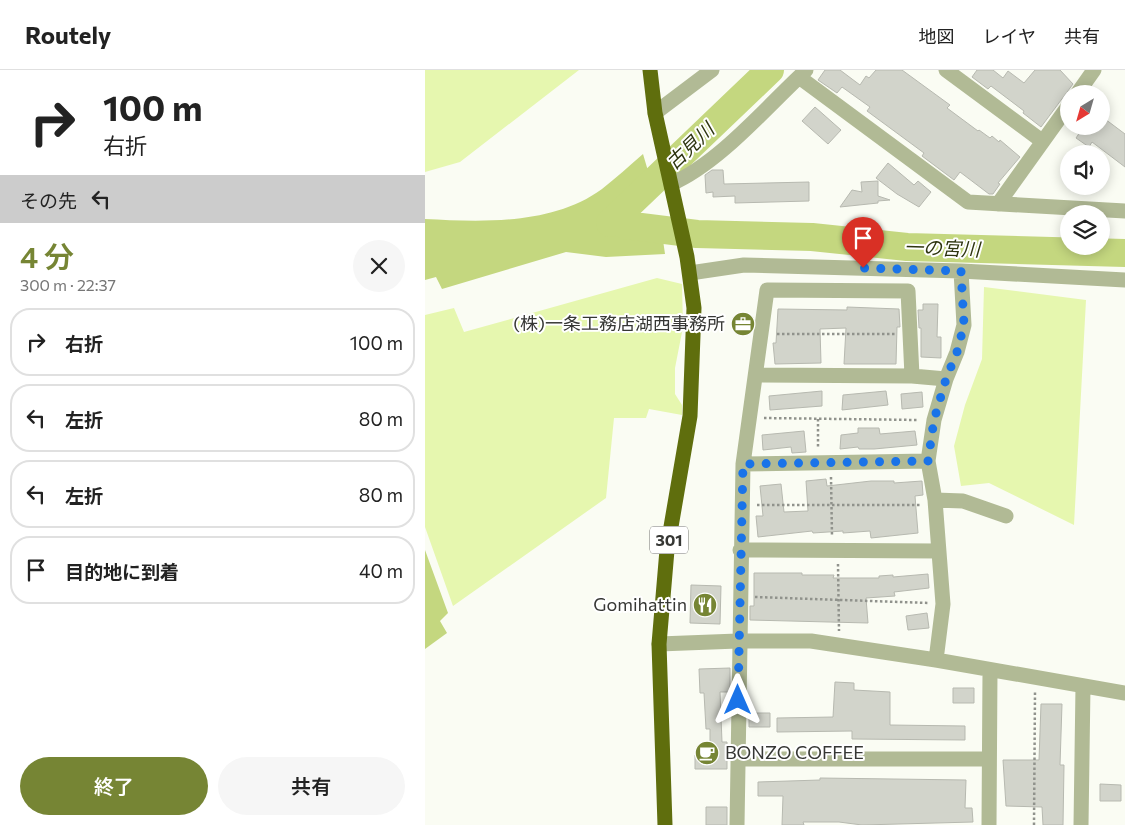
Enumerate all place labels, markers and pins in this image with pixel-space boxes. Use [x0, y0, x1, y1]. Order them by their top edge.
pin [842, 217, 884, 268]
office icon: (株)一条工務店湖西事務所 [730, 311, 756, 337]
place label: (株)一条工務店湖西事務所 [513, 312, 725, 334]
restaurant icon: Gomihattin [692, 592, 718, 618]
place label: Gomihattin [593, 593, 687, 615]
cafe icon: BONZO COFFEE [694, 740, 720, 766]
place label: BONZO COFFEE [725, 741, 864, 763]

